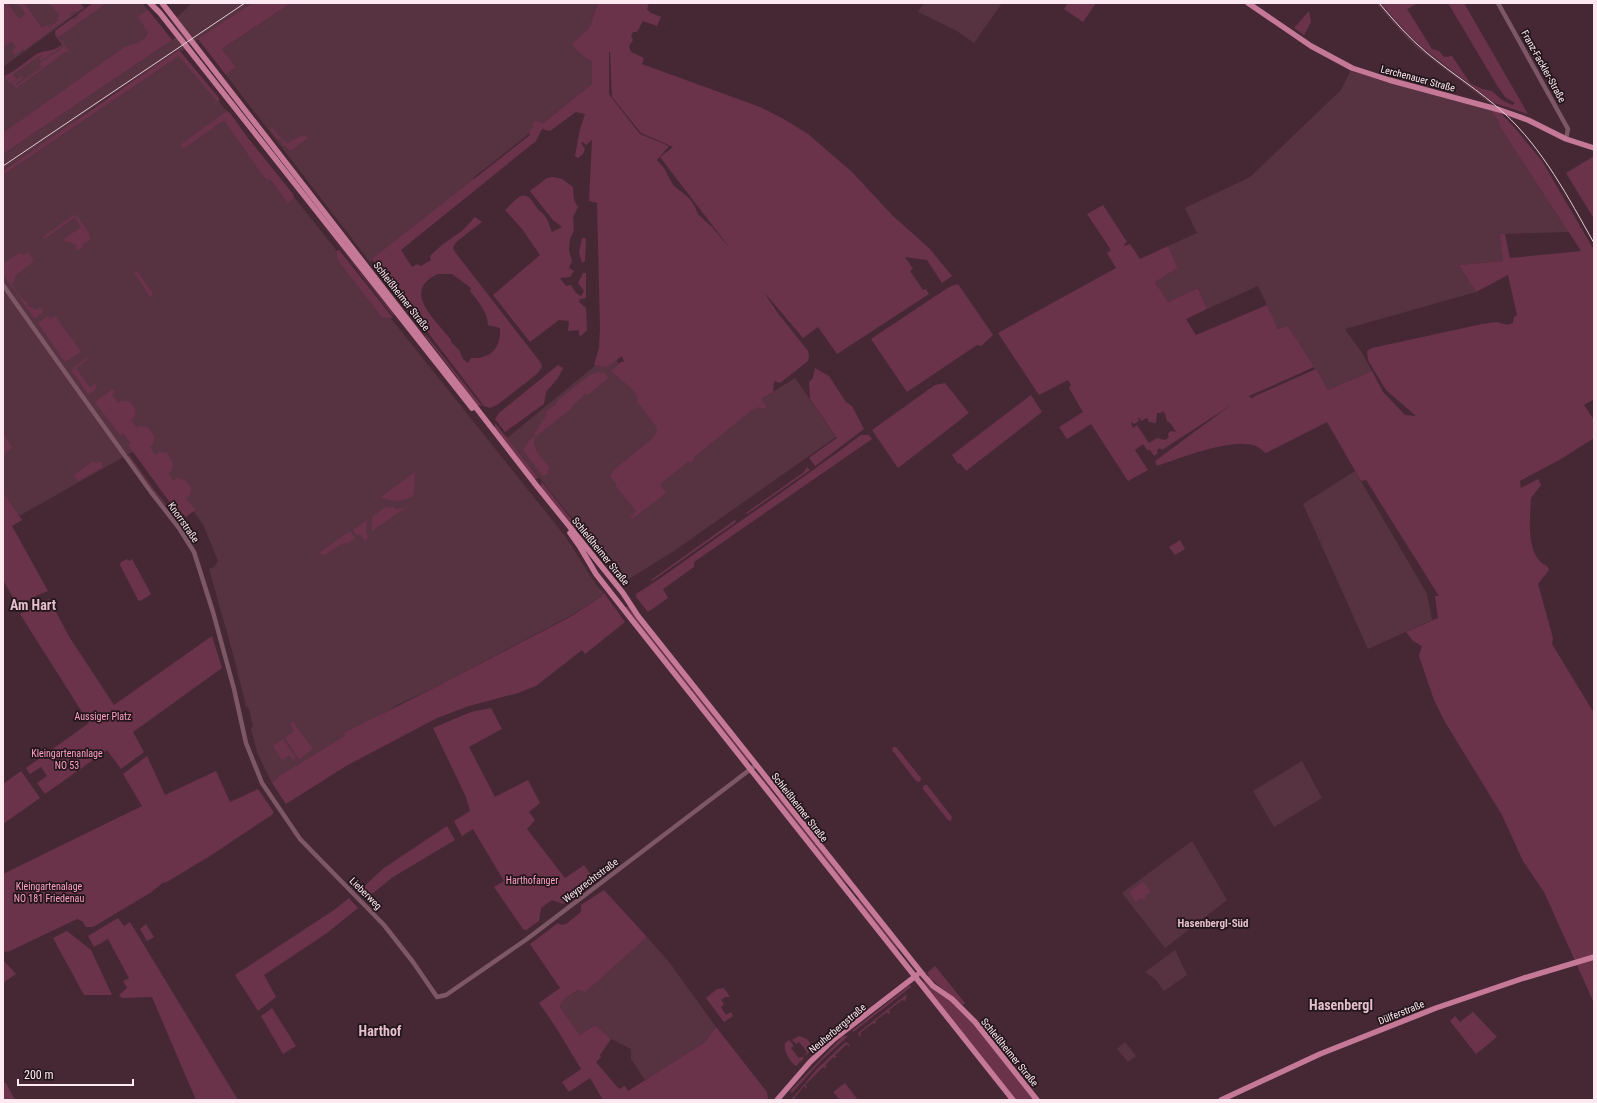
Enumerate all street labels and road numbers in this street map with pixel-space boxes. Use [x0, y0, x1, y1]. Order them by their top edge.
street label: Franz-Fackler-Straße [1519, 28, 1568, 105]
street label: Lerchenauer Straße [1379, 63, 1457, 94]
street label: Schleißheimer Straße [371, 260, 432, 333]
street label: Knorrstraße [166, 500, 202, 545]
street label: Schleißheimer Straße [570, 515, 632, 588]
street label: Schleißheimer Straße [769, 771, 830, 844]
street label: Weyprechtstraße [561, 856, 620, 905]
street label: Lieberweg [347, 875, 384, 912]
street label: Dülferstraße [1377, 998, 1426, 1027]
street label: Neuherbergstraße [807, 1001, 868, 1055]
street label: Schleißheimer Straße [979, 1016, 1041, 1089]

